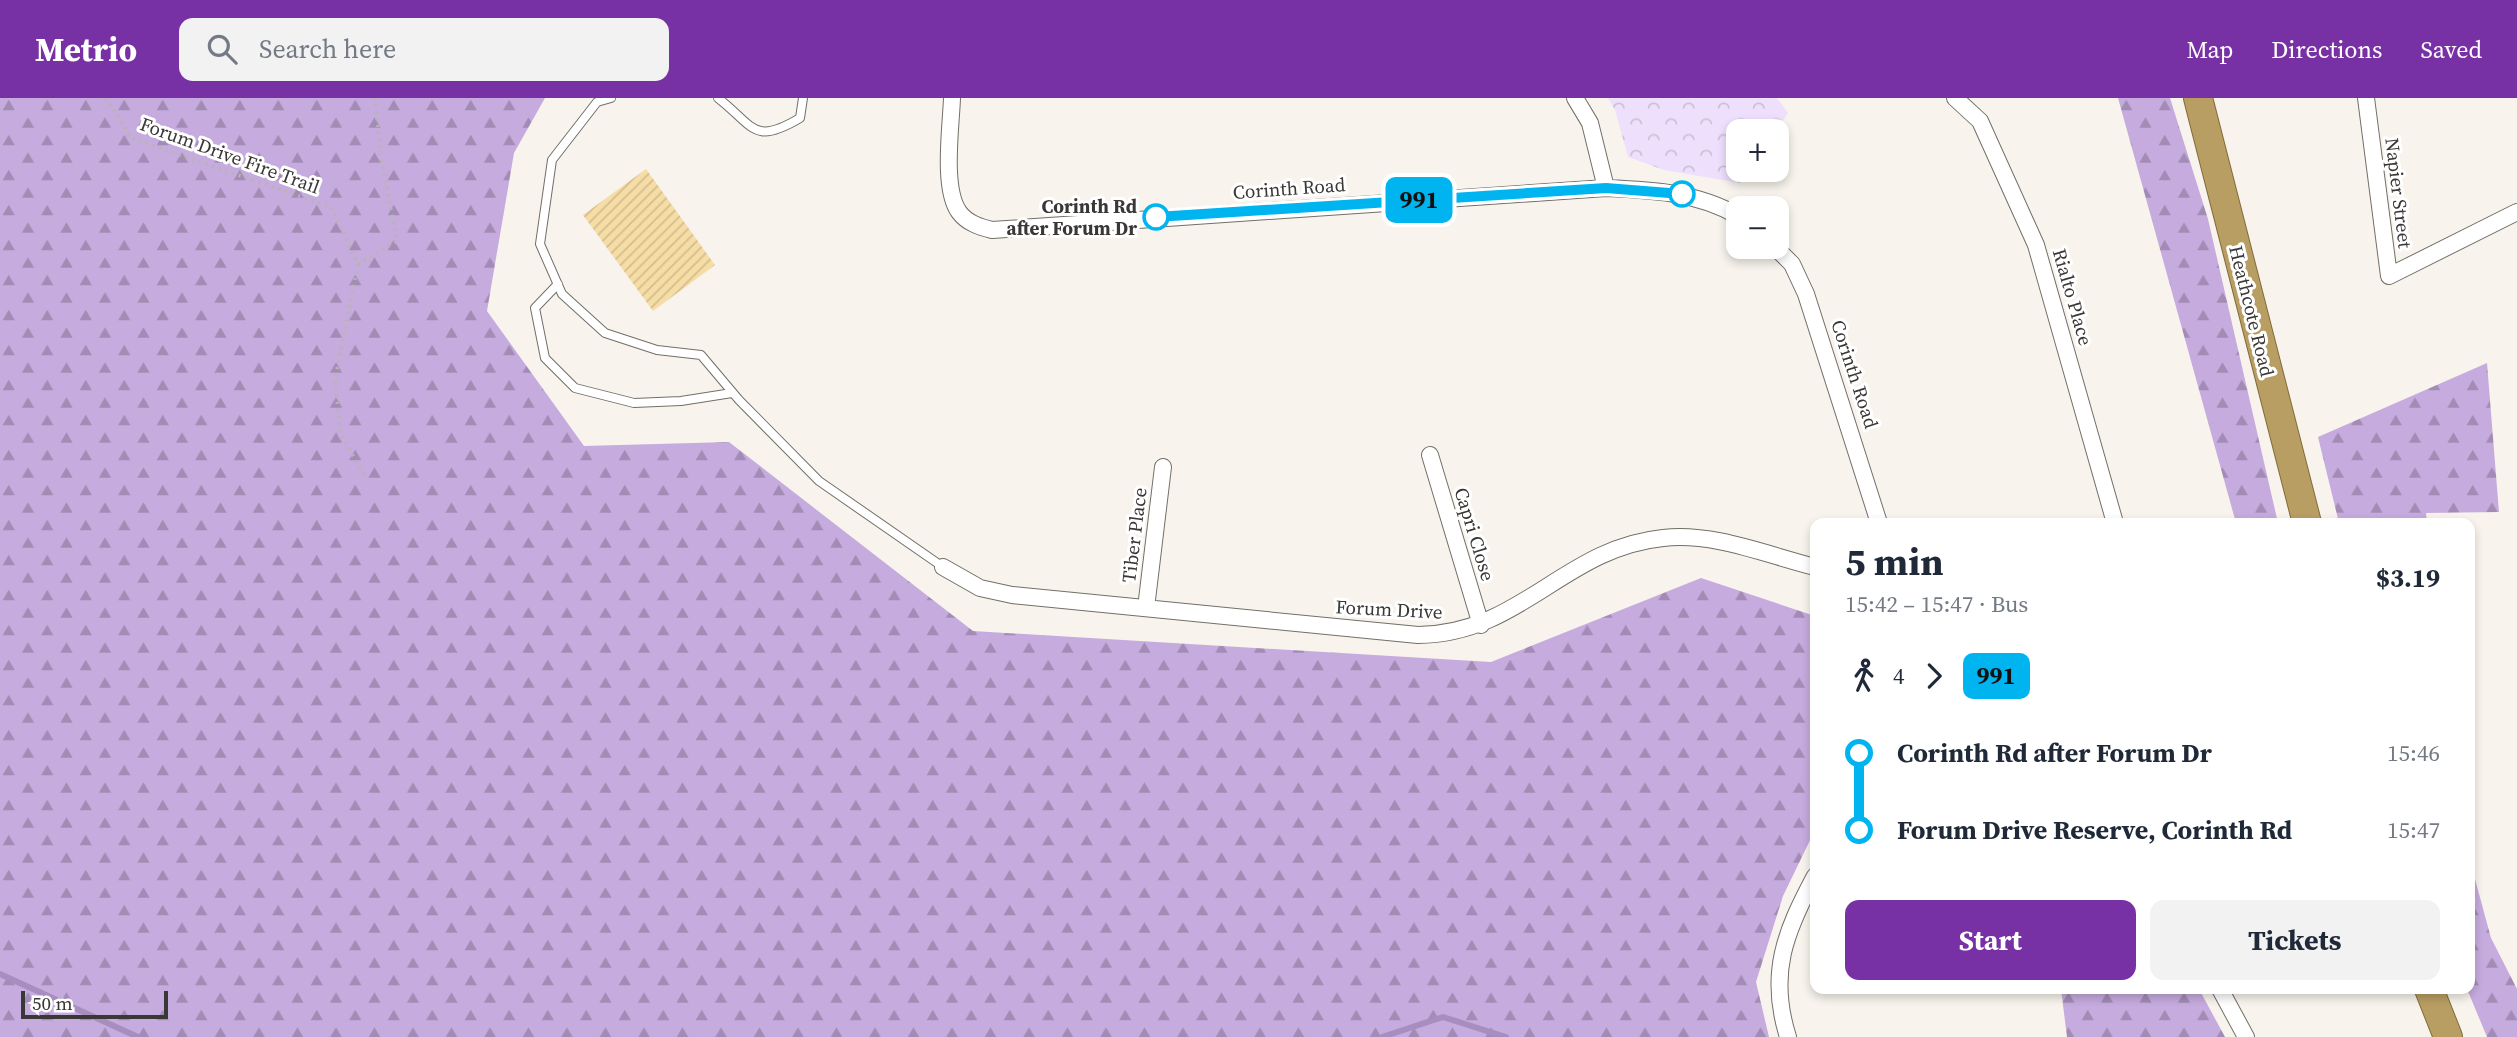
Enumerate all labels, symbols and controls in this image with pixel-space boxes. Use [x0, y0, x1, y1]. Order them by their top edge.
search box [179, 18, 669, 81]
text: Metrio [35, 27, 137, 72]
icon: search [203, 30, 241, 68]
text: Search here [259, 31, 396, 67]
text: Map [2186, 33, 2233, 66]
text: Directions [2271, 33, 2382, 66]
text: Saved [2420, 33, 2482, 66]
street label: Forum Drive Fire Trail [137, 110, 324, 200]
map controls [1726, 119, 1789, 259]
button: + [1726, 119, 1789, 182]
street label: Napier Street [2379, 136, 2419, 251]
street label: Corinth Road [1232, 171, 1346, 205]
line badge: 991 [1379, 177, 1459, 223]
unlabelled marker [1669, 181, 1695, 207]
text: 991 [1399, 183, 1439, 216]
place label: Corinth Rd after Forum Dr [1007, 193, 1137, 241]
button: − [1726, 196, 1789, 259]
marker: Corinth Rd after Forum Dr [1143, 204, 1169, 230]
street label: Heathcote Road [2223, 243, 2281, 379]
street label: Rialto Place [2047, 245, 2099, 349]
street label: Corinth Road [1825, 316, 1885, 432]
street label: Capri Close [1448, 484, 1502, 584]
street label: Tiber Place [1115, 486, 1153, 584]
text: 5 min [1845, 536, 1944, 588]
text: $3.19 [2376, 560, 2440, 596]
text: 15:42 – 15:47 · Bus [1845, 588, 2028, 620]
street label: Forum Drive [1335, 593, 1443, 625]
icon: walk [1845, 657, 1883, 695]
icon: forward [1915, 657, 1953, 695]
text: 991 [1977, 659, 2016, 692]
text: 4 [1893, 660, 1905, 692]
text: Corinth Rd after Forum Dr [1897, 735, 2212, 771]
text: 15:46 [2387, 737, 2440, 769]
text: Forum Drive Reserve, Corinth Rd [1897, 812, 2292, 848]
text: 15:47 [2387, 814, 2440, 846]
button: Start [1845, 900, 2136, 980]
button: Tickets [2150, 900, 2440, 980]
scale bar [21, 988, 168, 1020]
text: 50 m [32, 990, 73, 1016]

